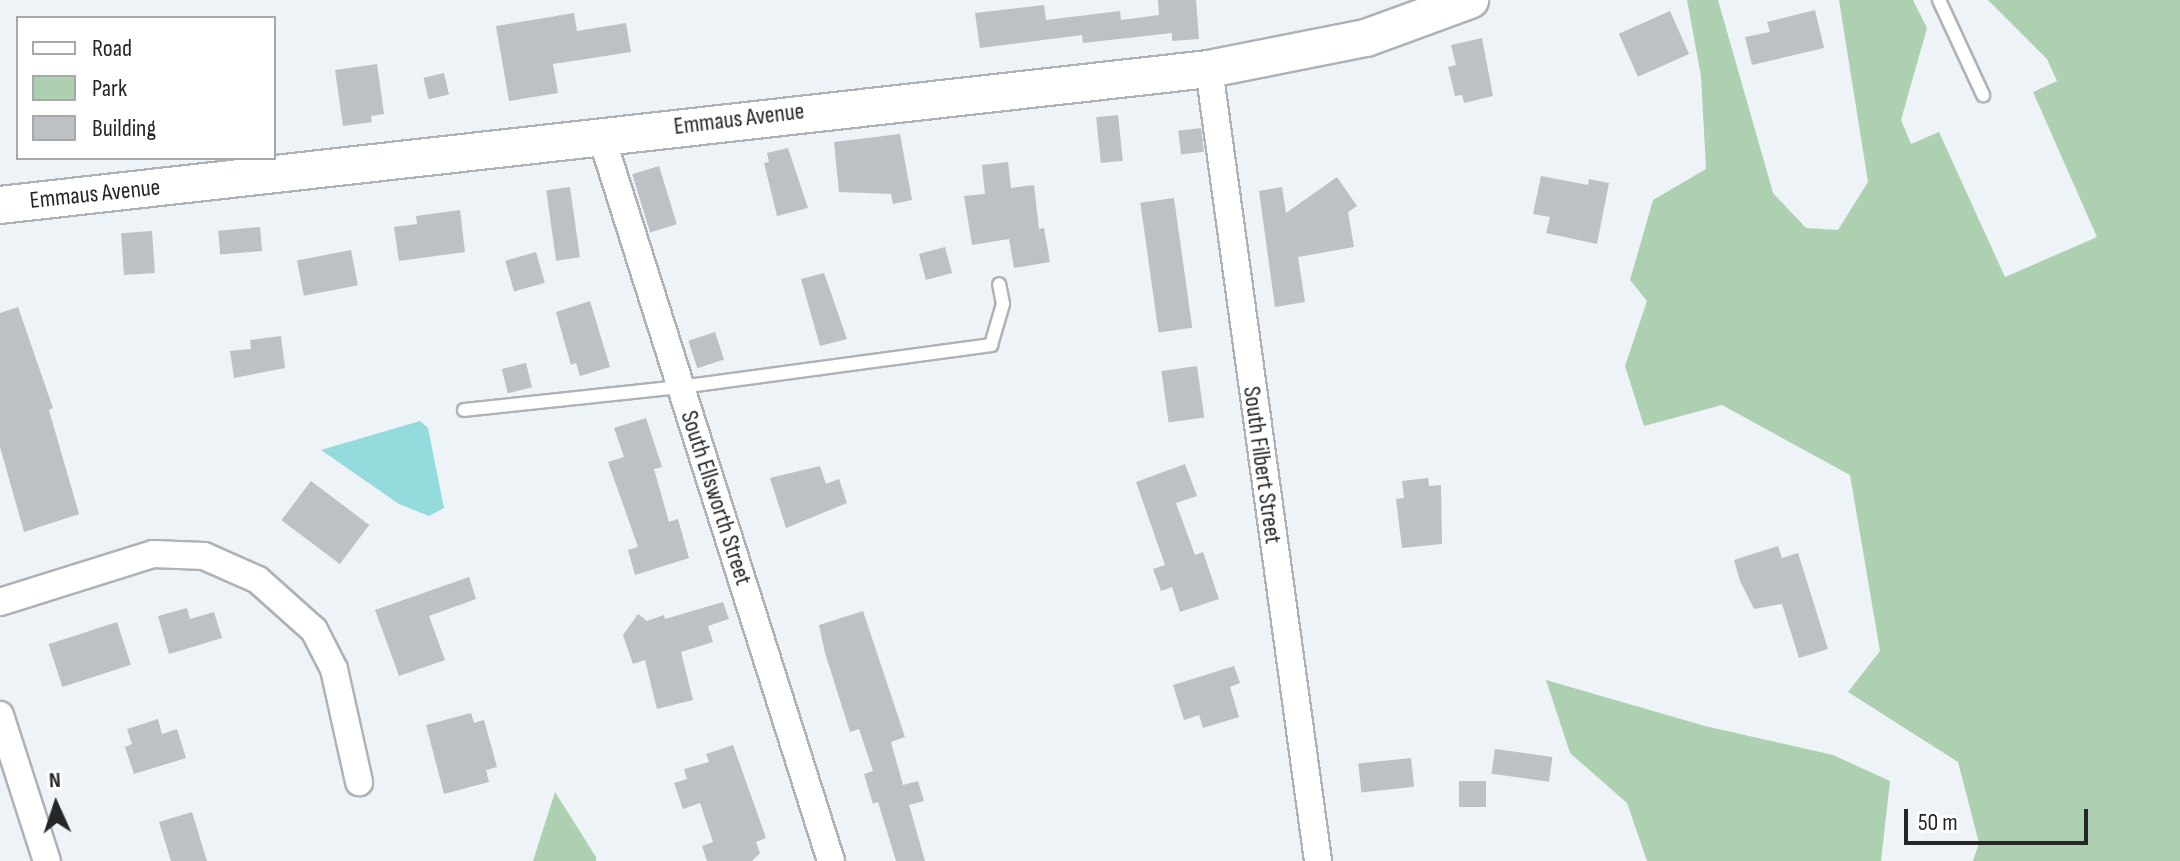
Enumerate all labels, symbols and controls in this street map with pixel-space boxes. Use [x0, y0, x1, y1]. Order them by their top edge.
legend [16, 16, 276, 160]
text: Road [92, 34, 132, 63]
text: Park [92, 74, 127, 103]
street label: Emmaus Avenue [672, 97, 806, 141]
text: Building [92, 114, 156, 143]
street label: Emmaus Avenue [28, 173, 162, 215]
street label: South Filbert Street [1237, 384, 1287, 546]
street label: South Ellsworth Street [674, 407, 758, 589]
north arrow [16, 765, 96, 845]
text: N [48, 767, 61, 794]
scale bar [1908, 793, 2092, 843]
text: 50 m [1918, 808, 1958, 837]

